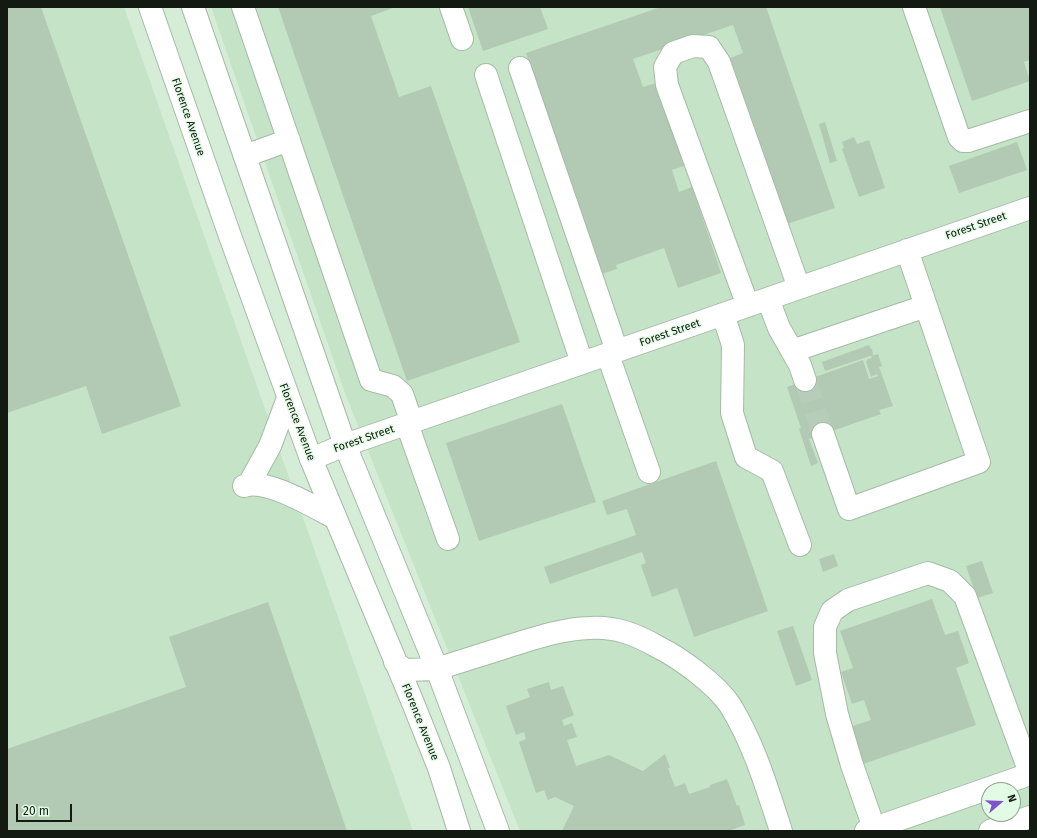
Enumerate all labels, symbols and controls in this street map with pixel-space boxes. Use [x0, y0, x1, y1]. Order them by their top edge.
street label: Florence Avenue [168, 76, 208, 158]
street label: Forest Street [944, 209, 1008, 243]
street label: Forest Street [638, 316, 702, 350]
street label: Florence Avenue [276, 381, 318, 463]
street label: Forest Street [332, 422, 396, 456]
street label: Florence Avenue [399, 682, 441, 762]
north arrow [981, 782, 1021, 822]
text: N [1005, 793, 1019, 804]
scale bar [18, 796, 74, 822]
text: 20 m [23, 804, 49, 818]

